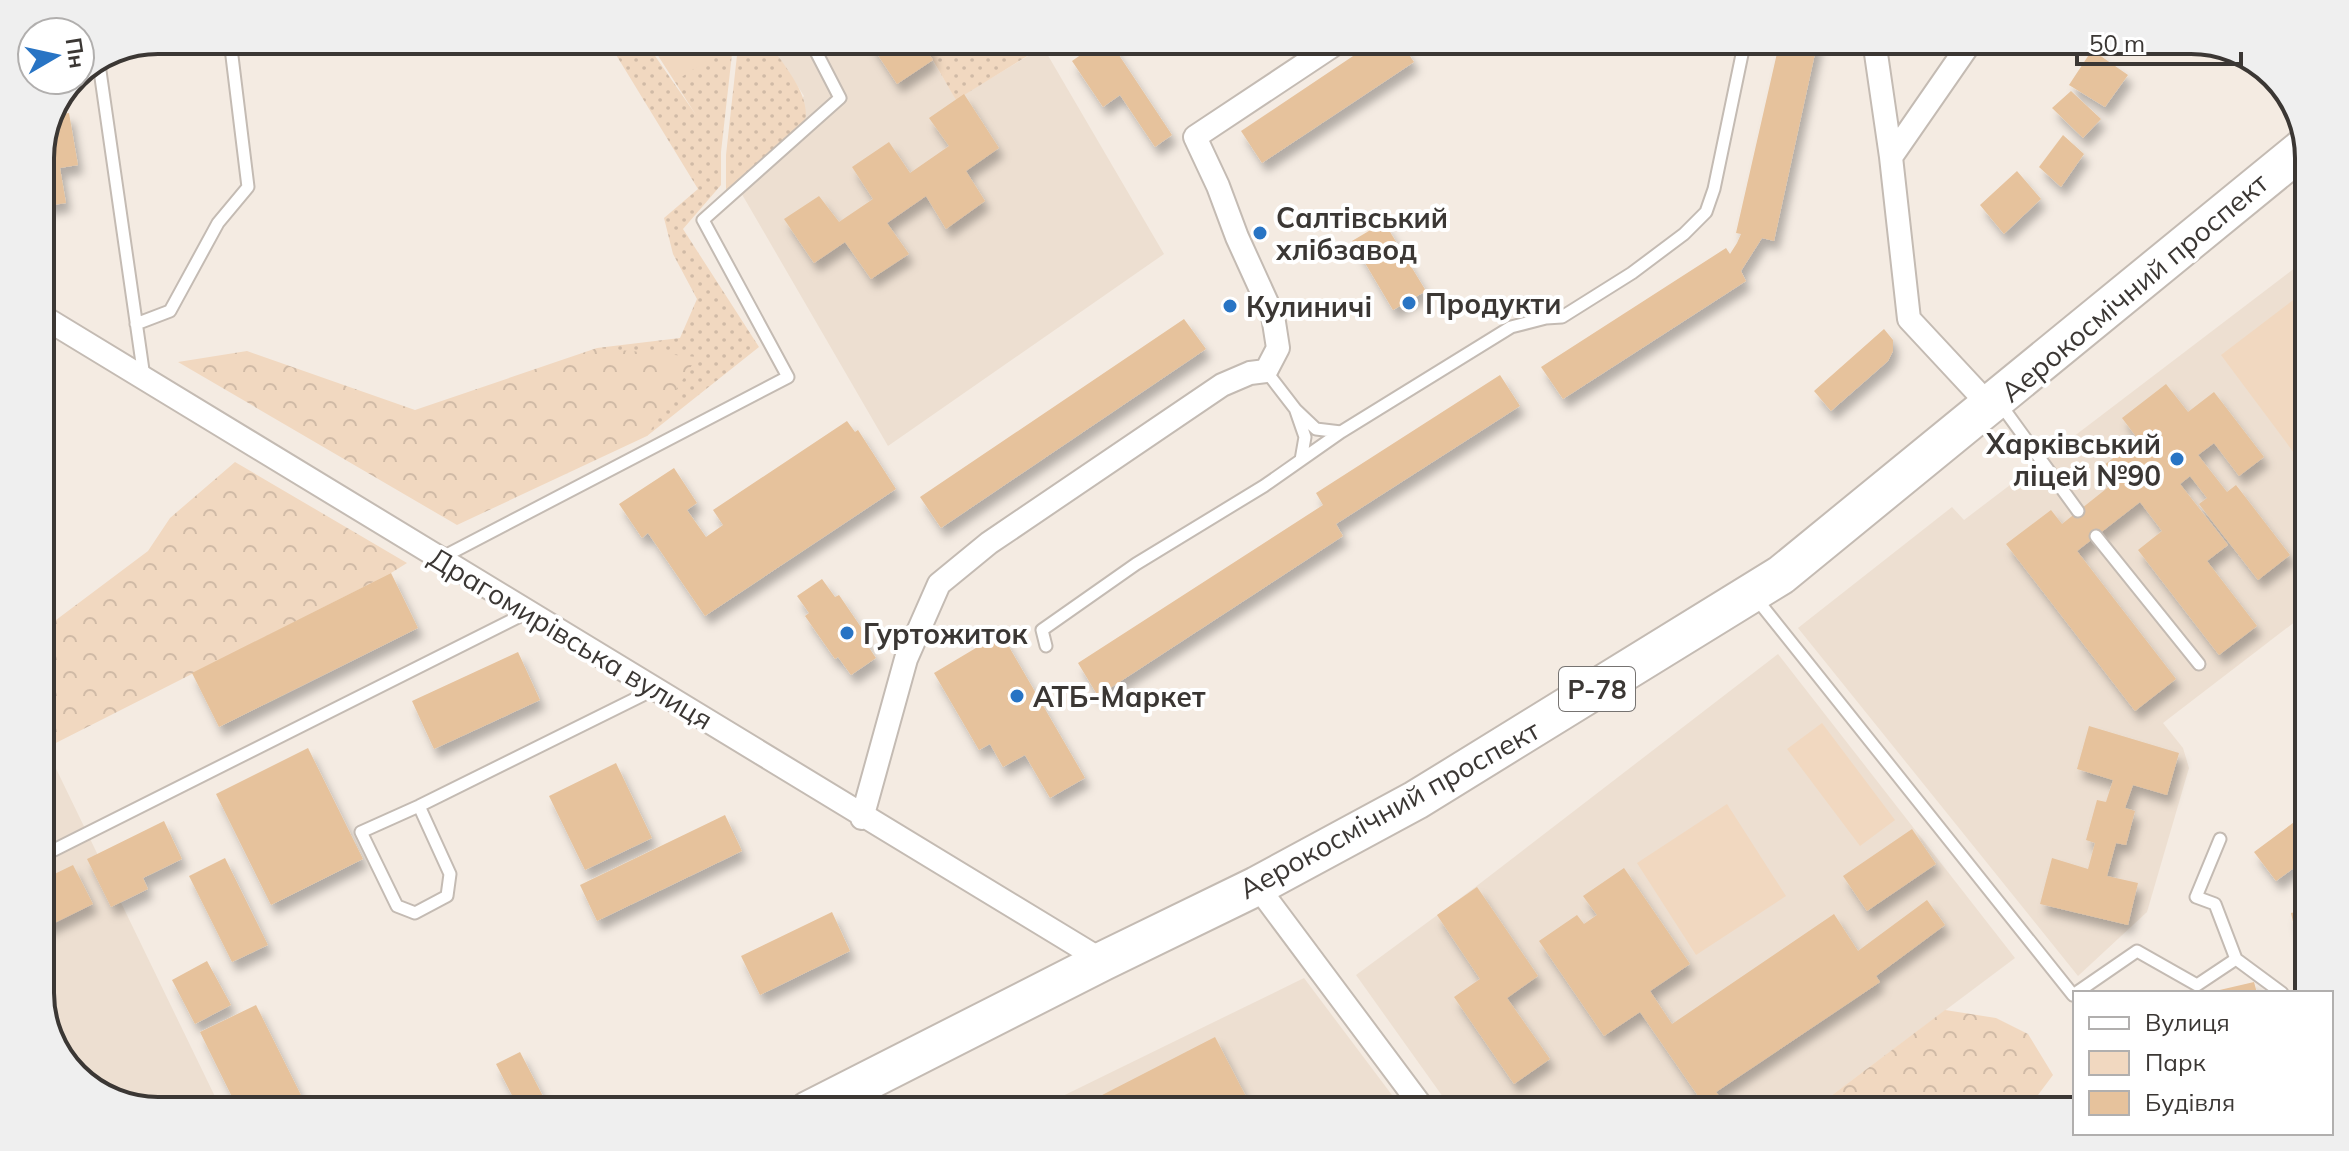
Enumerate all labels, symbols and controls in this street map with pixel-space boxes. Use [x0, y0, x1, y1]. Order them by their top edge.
north arrow [16, 16, 96, 96]
scale bar [2077, 16, 2241, 66]
text: 50 m [2089, 28, 2145, 58]
text: Пн [60, 36, 92, 70]
street label: Аерокосмічний проспект [1993, 165, 2275, 409]
place label: Салтівський хлібзавод [1275, 200, 1448, 267]
marker: Салтівський хлібзавод [1251, 224, 1269, 242]
place label: Продукти [1425, 286, 1561, 321]
place label: Кулиничі [1246, 289, 1372, 324]
marker: Продукти [1400, 294, 1418, 312]
marker: Кулиничі [1221, 297, 1239, 315]
place label: Харківський ліцей №90 [1985, 426, 2161, 493]
marker: Харківський ліцей №90 [2168, 450, 2186, 468]
street label: Драгомирівська вулиця [423, 539, 719, 737]
place label: Гуртожиток [863, 616, 1029, 651]
marker: Гуртожиток [838, 624, 856, 642]
road number: Р-78 [1559, 667, 1635, 711]
place label: АТБ-Маркет [1033, 679, 1206, 714]
marker: АТБ-Маркет [1008, 687, 1026, 705]
street label: Аерокосмічний проспект [1233, 712, 1546, 906]
legend [2073, 991, 2333, 1135]
text: Вулиця [2145, 1007, 2230, 1037]
text: Парк [2145, 1047, 2206, 1077]
text: Будівля [2145, 1087, 2235, 1117]

